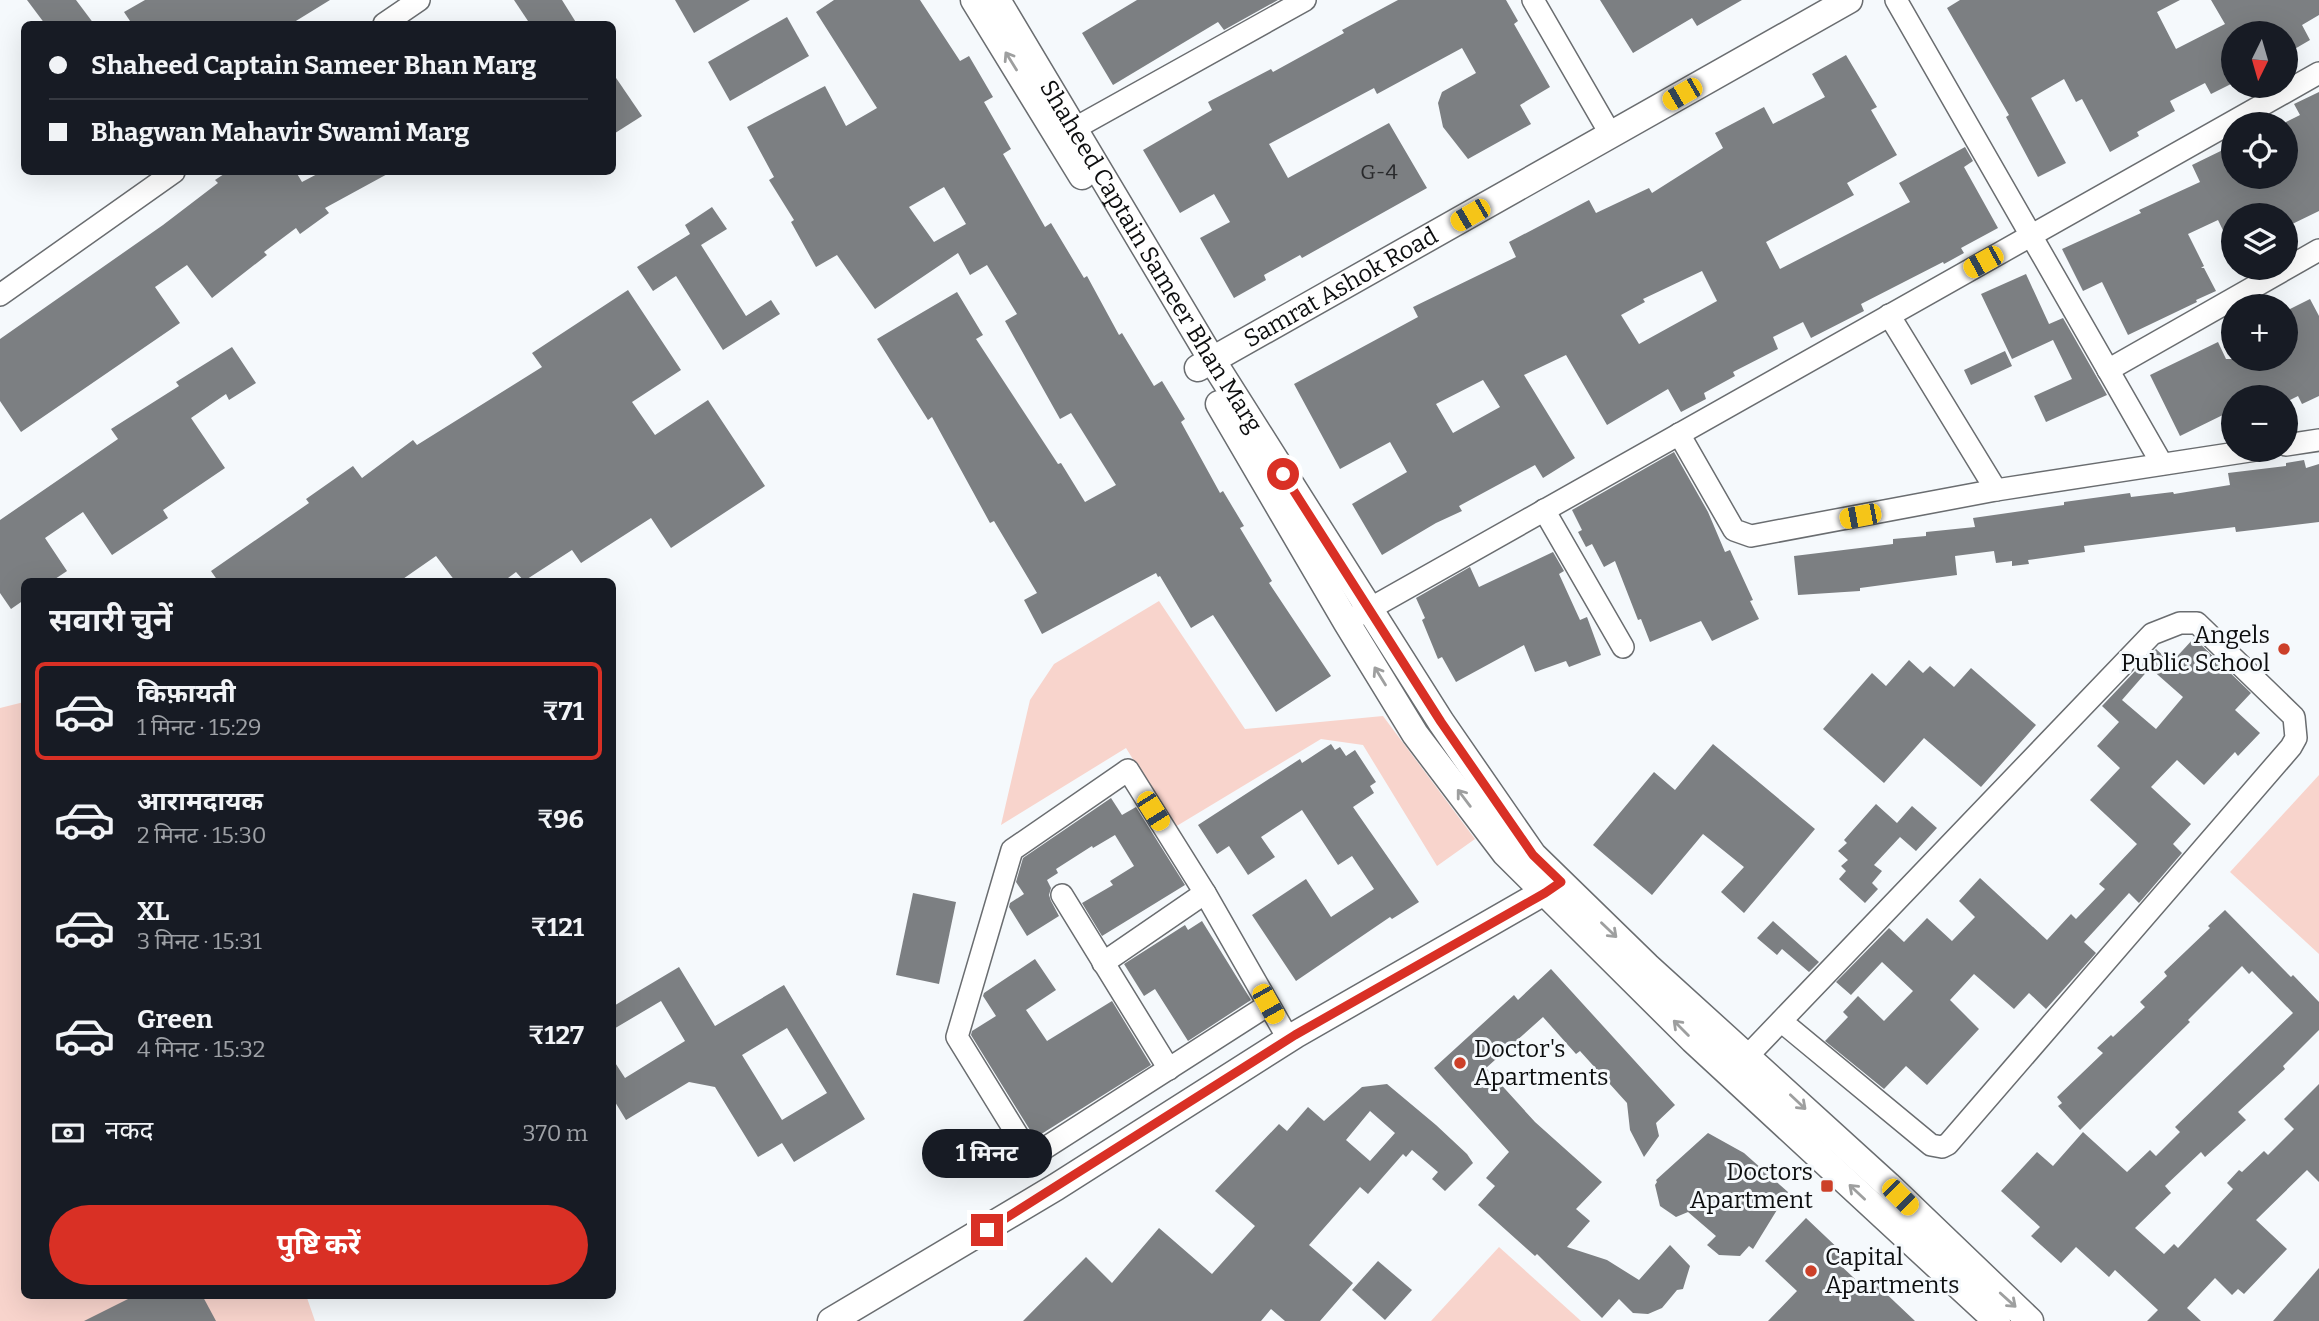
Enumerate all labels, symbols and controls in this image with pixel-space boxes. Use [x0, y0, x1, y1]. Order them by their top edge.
north arrow [2221, 21, 2298, 98]
map controls [2221, 21, 2298, 462]
text: Shaheed Captain Sameer Bhan Marg [91, 50, 537, 81]
one-way arrow [1004, 51, 1018, 71]
car [1659, 74, 1706, 114]
street label: Shaheed Captain Sameer Bhan Marg [1034, 75, 1268, 438]
button: locate [2221, 112, 2298, 189]
text: Bhagwan Mahavir Swami Marg [91, 117, 469, 148]
house number: G-4 [1360, 159, 1398, 185]
car [1447, 195, 1494, 235]
button: layers [2221, 203, 2298, 280]
street label: Samrat Ashok Road [1239, 221, 1443, 353]
car [1960, 243, 2007, 281]
button: + [2221, 294, 2298, 371]
button: − [2221, 385, 2298, 462]
route start [1267, 458, 1299, 490]
car [1838, 502, 1883, 530]
text: सवारी चुनें [49, 601, 173, 639]
place label: Angels Public School [2121, 621, 2270, 677]
marker: Angels Public School [2276, 641, 2292, 657]
one-way arrow [1372, 667, 1386, 687]
text: किफ़ायती [137, 678, 236, 709]
icon: car [53, 680, 116, 743]
text: ₹71 [542, 696, 584, 727]
text: 1 मिनट · 15:29 [137, 713, 262, 741]
text: आरामदायक [137, 786, 263, 817]
icon: car [53, 788, 116, 851]
car [1133, 788, 1174, 834]
one-way arrow [1456, 790, 1471, 808]
text: ₹96 [537, 804, 584, 835]
text: 2 मिनट · 15:30 [137, 821, 267, 849]
icon: car [53, 896, 116, 959]
text: XL [137, 896, 169, 927]
text: ₹121 [531, 912, 584, 943]
one-way arrow [1601, 921, 1618, 938]
text: 3 मिनट · 15:31 [137, 927, 262, 955]
car [1249, 981, 1288, 1027]
icon: car [53, 1004, 116, 1067]
text: Green [137, 1004, 213, 1035]
text: ₹127 [528, 1020, 584, 1051]
one-way arrow [1672, 1020, 1689, 1037]
text: 4 मिनट · 15:32 [137, 1035, 265, 1063]
place label: Doctor's Apartments [1474, 1035, 1608, 1091]
marker: Doctor's Apartments [1452, 1055, 1468, 1071]
one-way arrow [1789, 1094, 1806, 1111]
icon: cash [49, 1114, 87, 1152]
text: नकद [105, 1115, 153, 1146]
text: 370 m [522, 1119, 588, 1147]
callout: 1 मिनट [922, 1128, 1052, 1178]
text: 1 मिनट [956, 1139, 1018, 1167]
place label: Doctors Apartment [1690, 1158, 1813, 1214]
car [1878, 1175, 1923, 1219]
marker: Doctors Apartment [1819, 1178, 1835, 1194]
one-way arrow [1849, 1183, 1866, 1200]
button: पुष्टि करें [49, 1205, 588, 1285]
route end [971, 1214, 1003, 1246]
place label: Capital Apartments [1825, 1243, 1959, 1299]
marker: Capital Apartments [1803, 1263, 1819, 1279]
one-way arrow [1999, 1292, 2017, 1308]

